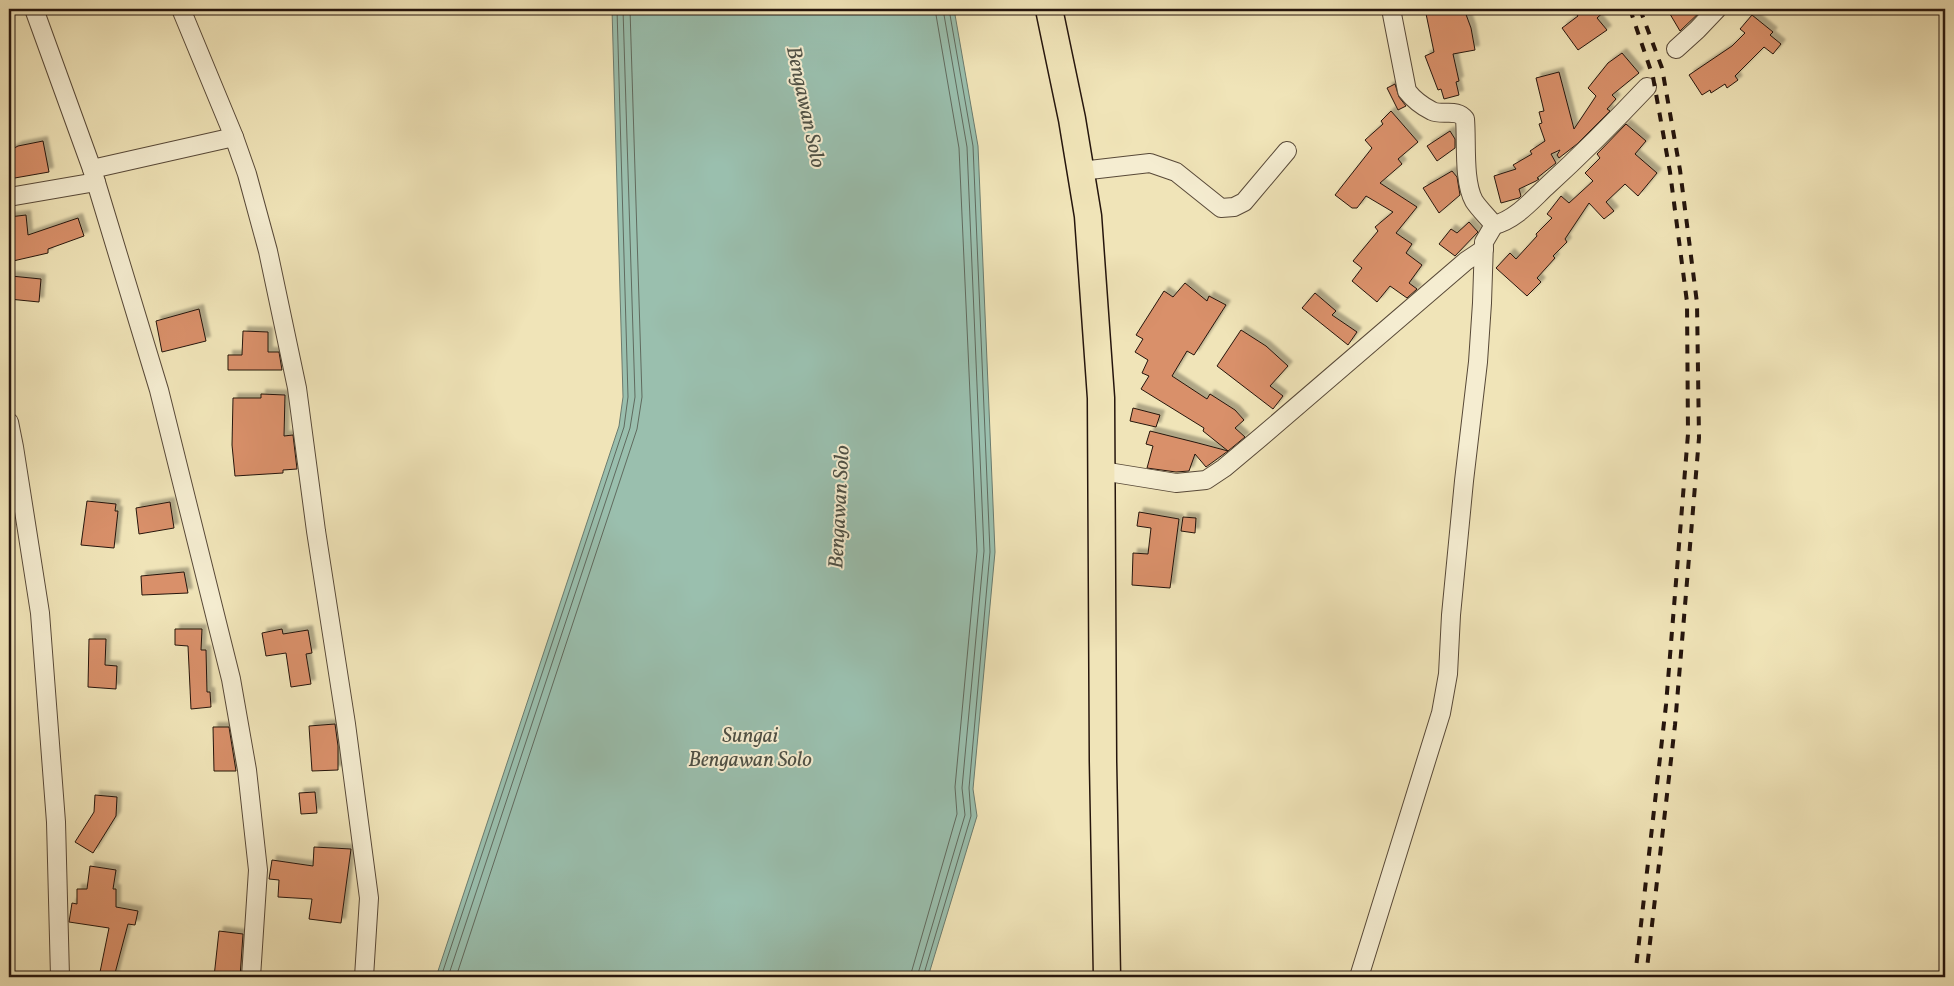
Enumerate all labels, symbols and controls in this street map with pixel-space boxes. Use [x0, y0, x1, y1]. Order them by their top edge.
water label: Bengawan Solo [778, 44, 832, 171]
water label: Bengawan Solo [822, 444, 858, 569]
water label: Sungai Bengawan Solo [688, 722, 812, 775]

